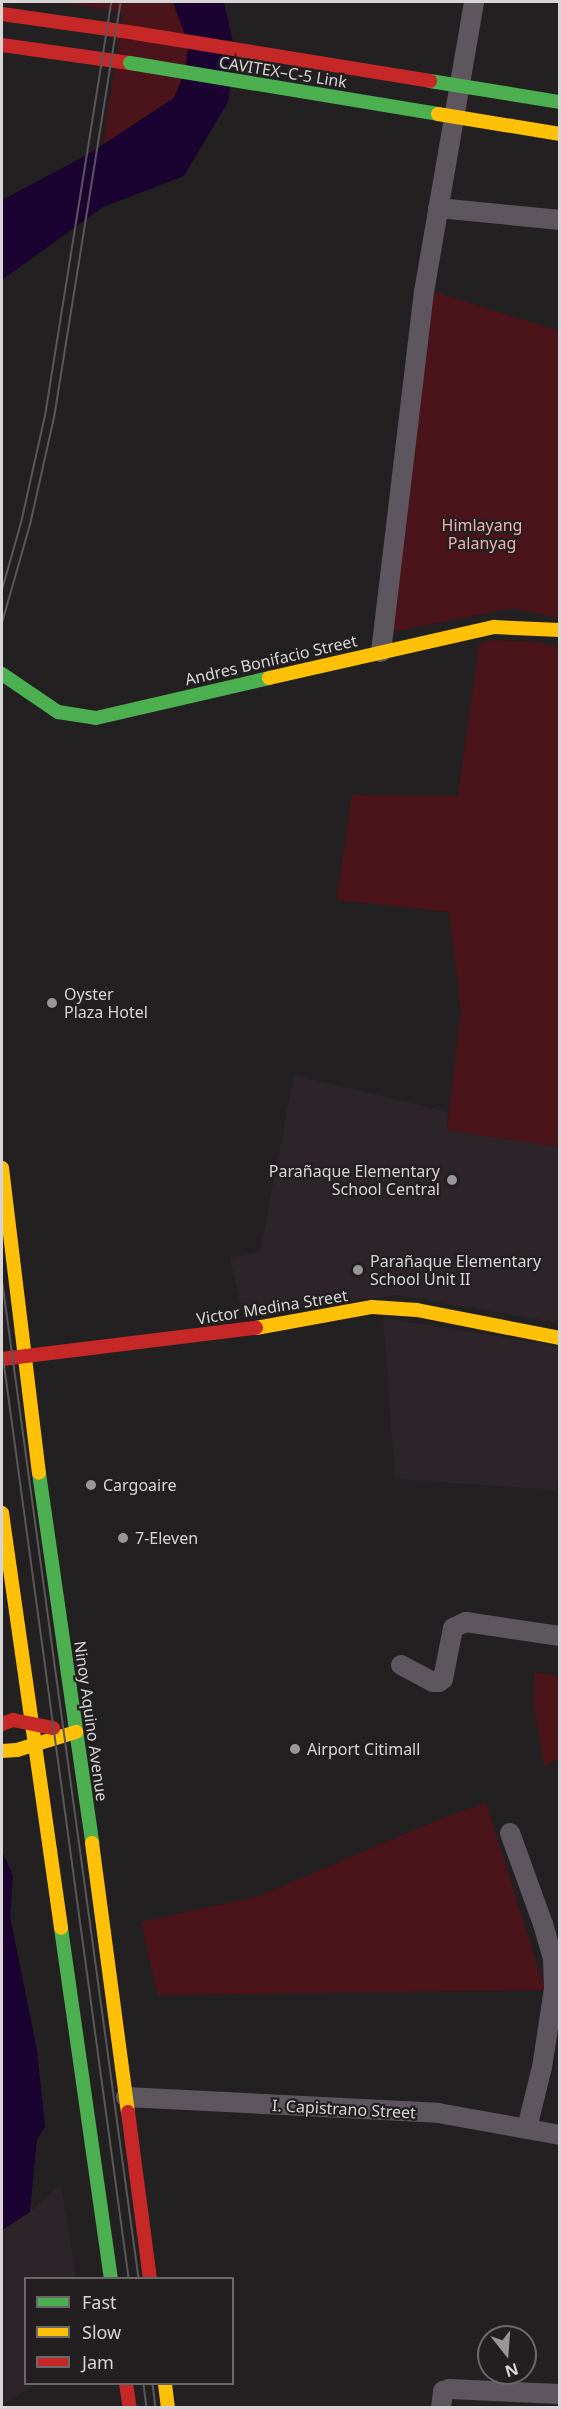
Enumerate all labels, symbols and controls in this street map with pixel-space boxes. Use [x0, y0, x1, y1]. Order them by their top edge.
street label: CAVITEX–C-5 Link [218, 52, 348, 92]
park label: Himlayang Palanyag [442, 515, 522, 553]
street label: Andres Bonifacio Street [183, 631, 359, 689]
place label: Oyster Plaza Hotel [64, 984, 148, 1022]
marker: Oyster Plaza Hotel [45, 996, 59, 1010]
place label: Parañaque Elementary School Central [269, 1161, 440, 1199]
marker: Parañaque Elementary School Central [445, 1173, 459, 1187]
place label: Parañaque Elementary School Unit II [370, 1251, 541, 1289]
marker: Parañaque Elementary School Unit II [351, 1263, 365, 1277]
street label: Victor Medina Street [195, 1286, 349, 1328]
place label: Cargoaire [103, 1475, 176, 1495]
marker: Cargoaire [84, 1478, 98, 1492]
place label: 7-Eleven [135, 1528, 198, 1548]
marker: 7-Eleven [116, 1531, 130, 1545]
street label: Ninoy Aquino Avenue [70, 1640, 112, 1802]
place label: Airport Citimall [307, 1739, 420, 1759]
marker: Airport Citimall [288, 1742, 302, 1756]
street label: I. Capistrano Street [272, 2096, 416, 2122]
legend [24, 2277, 234, 2385]
text: Fast [82, 2290, 117, 2314]
text: Slow [82, 2320, 121, 2344]
north arrow [477, 2325, 537, 2385]
text: Jam [82, 2350, 114, 2374]
text: N [502, 2358, 521, 2383]

